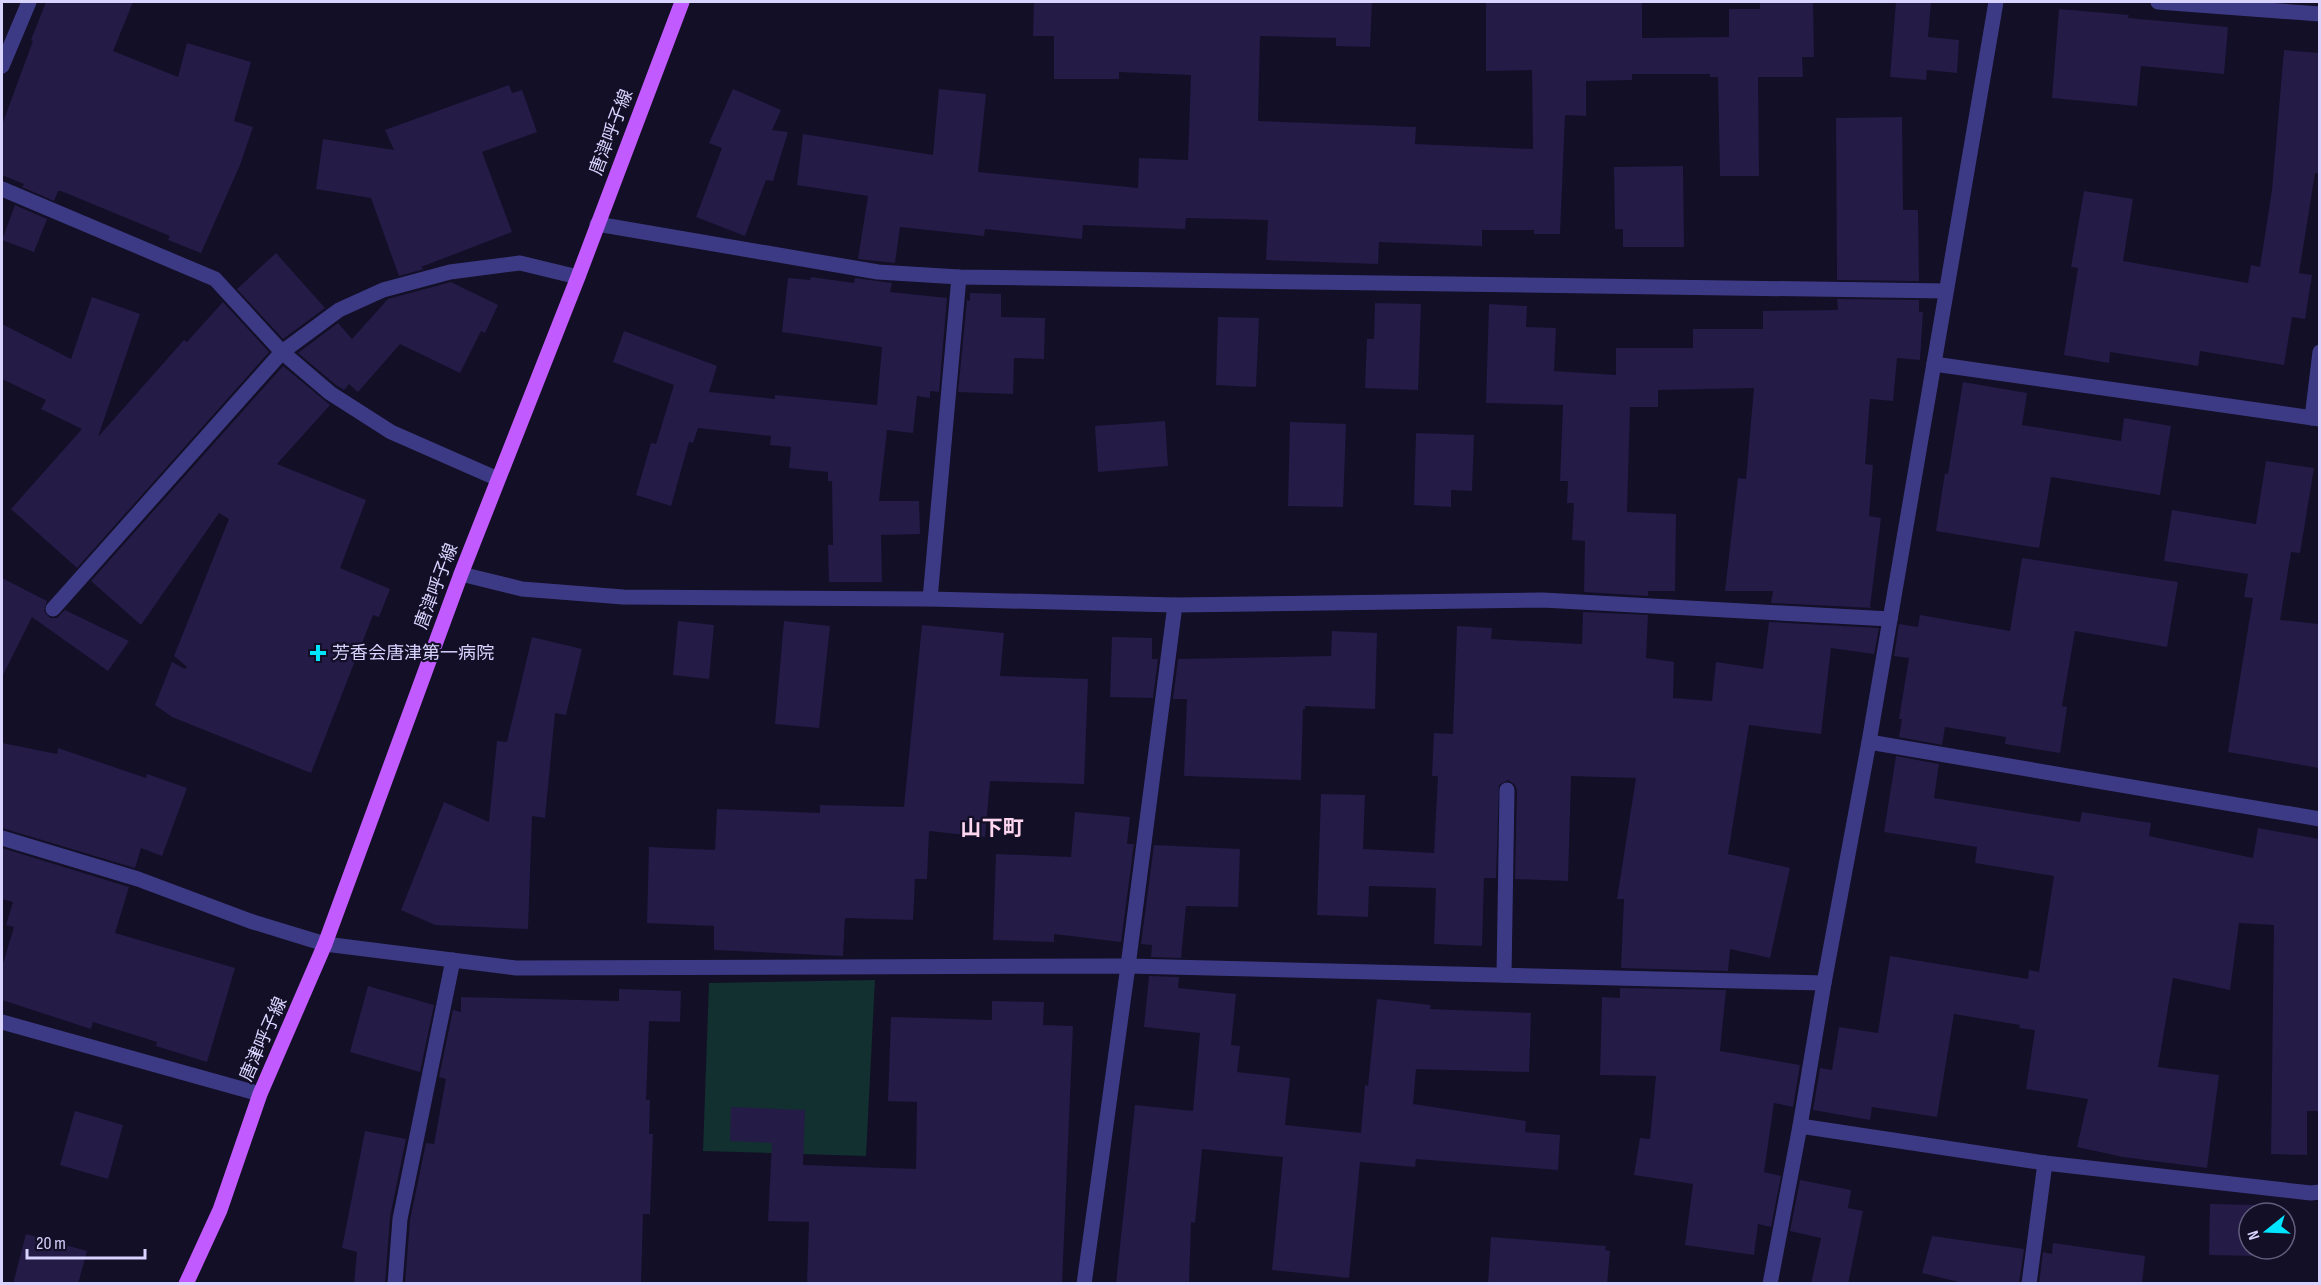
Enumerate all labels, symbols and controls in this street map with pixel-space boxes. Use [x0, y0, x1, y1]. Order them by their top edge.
street label: 唐津呼子線 [586, 86, 637, 178]
street label: 唐津呼子線 [411, 540, 462, 632]
place label: 芳香会唐津第一病院 [332, 643, 494, 664]
marker: 芳香会唐津第一病院 [309, 644, 327, 662]
district label: 山下町 [961, 816, 1024, 841]
street label: 唐津呼子線 [236, 994, 291, 1085]
north arrow [2237, 1201, 2297, 1261]
scale bar [27, 1222, 146, 1260]
text: N [2244, 1228, 2265, 1242]
text: 20 m [36, 1233, 66, 1254]

